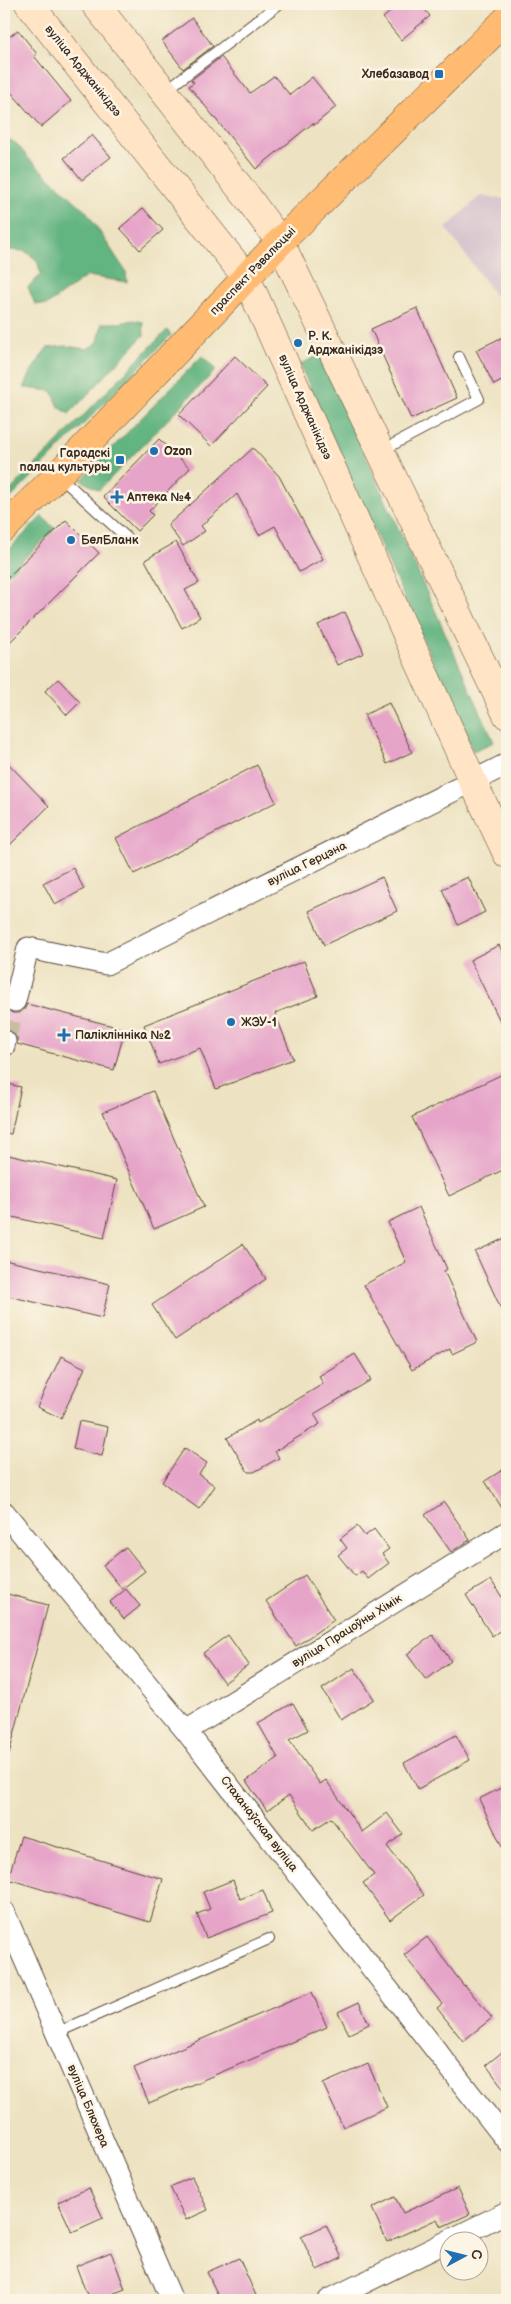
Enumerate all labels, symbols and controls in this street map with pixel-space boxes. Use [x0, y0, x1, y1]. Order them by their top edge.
street label: вуліца Арджанікідзэ [41, 22, 125, 120]
place label: Хлебазавод [361, 67, 430, 82]
marker: Хлебазавод [433, 68, 445, 80]
street label: праспект Рэвалюцыі [207, 224, 299, 318]
place label: Р. К. Арджанікідзэ [307, 329, 383, 358]
marker: Р. К. Арджанікідзэ [292, 337, 304, 349]
street label: вуліца Арджанікідзэ [275, 352, 335, 462]
place label: Ozon [164, 444, 192, 459]
marker: Ozon [148, 445, 160, 457]
place label: Гарадскі палац культуры [20, 446, 110, 475]
marker: Гарадскі палац культуры [114, 454, 126, 466]
place label: Аптека №4 [126, 490, 191, 505]
marker: Аптека №4 [111, 491, 123, 503]
place label: БелБланк [81, 533, 139, 548]
marker: БелБланк [65, 534, 77, 546]
street label: вуліца Герцэна [265, 838, 349, 890]
place label: ЖЭУ-1 [241, 1015, 277, 1030]
marker: ЖЭУ-1 [225, 1016, 237, 1028]
marker: Паліклінніка №2 [57, 1028, 71, 1042]
place label: Паліклінніка №2 [75, 1028, 172, 1043]
street label: вуліца Працоўны Хімік [289, 1591, 405, 1671]
street label: Стаханаўская вуліца [217, 1773, 301, 1875]
street label: вуліца Блюхера [64, 2062, 112, 2150]
north arrow [438, 2232, 488, 2282]
text: С [467, 2249, 485, 2261]

